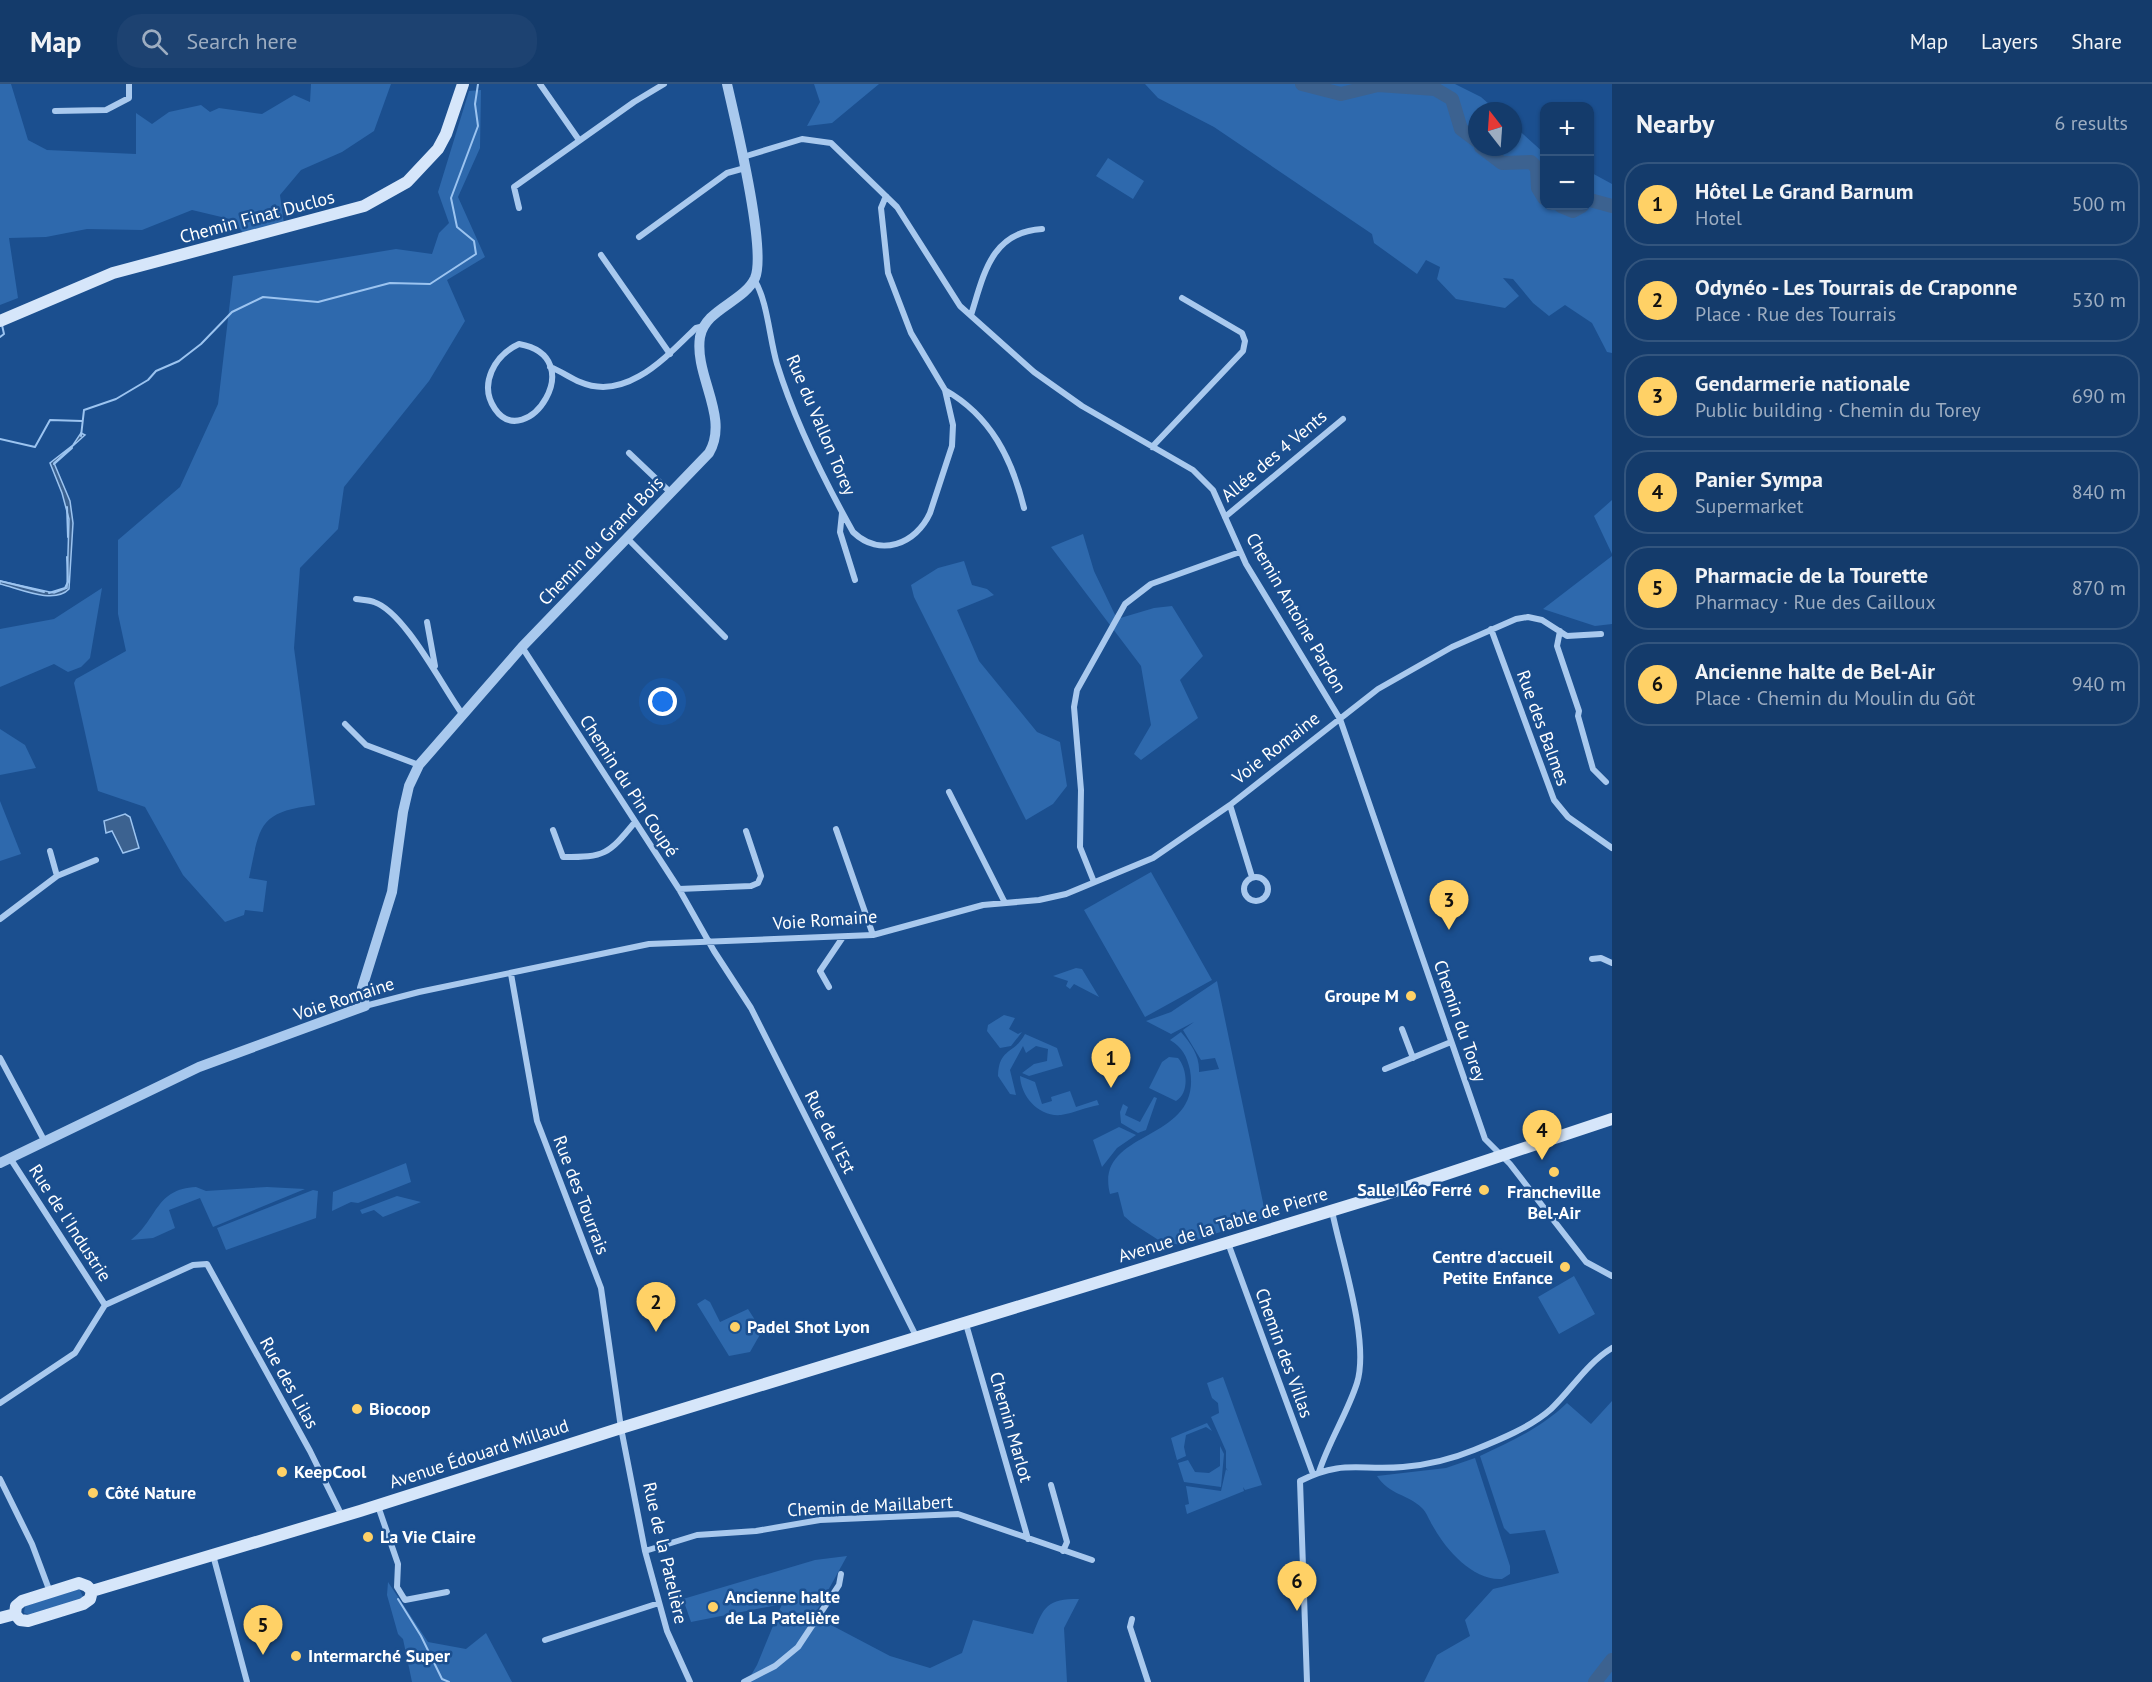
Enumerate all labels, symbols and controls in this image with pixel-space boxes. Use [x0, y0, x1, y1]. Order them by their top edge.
search box [117, 14, 537, 68]
text: Map [30, 23, 81, 60]
icon: search [138, 25, 171, 58]
text: Search here [186, 27, 297, 55]
text: Map [1910, 28, 1948, 55]
text: Layers [1981, 28, 2038, 55]
text: Share [2071, 28, 2122, 55]
north arrow [1468, 102, 1522, 156]
map controls [1540, 102, 1594, 210]
button: + [1540, 102, 1594, 156]
text: Nearby [1636, 107, 1714, 140]
text: 6 results [2055, 110, 2128, 136]
button: − [1540, 156, 1594, 210]
text: Hôtel Le Grand Barnum [1695, 177, 1914, 205]
street label: Chemin Finat Duclos [177, 185, 337, 248]
text: 1 [1652, 191, 1663, 217]
text: 500 m [2072, 191, 2126, 217]
text: Hotel [1695, 205, 1742, 231]
text: Odynéo - Les Tourrais de Craponne [1695, 273, 2017, 301]
text: 2 [1652, 287, 1663, 313]
text: 530 m [2072, 287, 2126, 313]
text: Place · Rue des Tourrais [1695, 301, 1896, 327]
street label: Rue du Vallon Torey [781, 351, 862, 499]
text: Gendarmerie nationale [1695, 369, 1910, 397]
text: 3 [1652, 383, 1663, 409]
text: 690 m [2072, 383, 2126, 409]
text: Public building · Chemin du Torey [1695, 397, 1981, 423]
street label: Allée des 4 Vents [1216, 405, 1331, 507]
text: Panier Sympa [1695, 465, 1823, 493]
street label: Chemin du Grand Bois [533, 471, 668, 610]
text: 4 [1652, 479, 1663, 505]
text: 840 m [2072, 479, 2126, 505]
text: Supermarket [1695, 493, 1803, 519]
street label: Chemin Antoine Pardon [1241, 529, 1352, 697]
text: Pharmacie de la Tourette [1695, 561, 1928, 589]
text: 5 [1652, 575, 1663, 601]
text: 870 m [2072, 575, 2126, 601]
text: Pharmacy · Rue des Cailloux [1695, 589, 1936, 615]
text: Ancienne halte de Bel-Air [1695, 657, 1935, 685]
street label: Rue des Balmes [1512, 667, 1575, 789]
text: 6 [1652, 671, 1663, 697]
text: 940 m [2072, 671, 2126, 697]
text: Place · Chemin du Moulin du Gôt [1695, 685, 1975, 711]
your location [648, 687, 677, 716]
street label: Voie Romaine [1227, 706, 1324, 789]
street label: Chemin du Pin Coupé [575, 710, 684, 861]
pin: 3 [1430, 880, 1468, 930]
street label: Voie Romaine [771, 904, 878, 935]
street label: Chemin du Torey [1429, 957, 1492, 1085]
street label: Voie Romaine [290, 971, 397, 1026]
place label: Groupe M [1325, 984, 1399, 1007]
marker: Groupe M [1404, 989, 1418, 1003]
pin: 1 [1092, 1038, 1130, 1088]
street label: Rue de l'Est [800, 1086, 861, 1177]
pin: 4 [1522, 1110, 1562, 1160]
street label: Rue des Tourrais [548, 1132, 615, 1258]
street label: Rue de l'Industrie [24, 1160, 117, 1286]
marker: Francheville Bel-Air [1547, 1165, 1561, 1179]
place label: Salle Léo Ferré [1357, 1178, 1472, 1201]
place label: Francheville Bel-Air [1507, 1180, 1601, 1224]
street label: Avenue de la Table de Pierre [1115, 1182, 1330, 1267]
marker: Salle Léo Ferré [1477, 1183, 1491, 1197]
place label: Centre d'accueil Petite Enfance [1432, 1245, 1554, 1289]
marker: Centre d'accueil Petite Enfance [1558, 1260, 1572, 1274]
pin: 2 [636, 1282, 676, 1332]
street label: Chemin des Villas [1250, 1285, 1319, 1421]
place label: Padel Shot Lyon [747, 1315, 870, 1338]
marker: Padel Shot Lyon [728, 1320, 742, 1334]
street label: Rue des Lilas [255, 1333, 324, 1433]
street label: Chemin Marlot [985, 1369, 1038, 1485]
place label: Biocoop [369, 1397, 431, 1420]
marker: Biocoop [350, 1402, 364, 1416]
street label: Avenue Édouard Millaud [386, 1414, 571, 1493]
place label: KeepCool [294, 1460, 367, 1483]
marker: KeepCool [275, 1465, 289, 1479]
street label: Rue de la Patelière [638, 1480, 693, 1626]
place label: Côté Nature [105, 1481, 196, 1504]
marker: Côté Nature [86, 1486, 100, 1500]
street label: Chemin de Maillabert [786, 1490, 953, 1521]
place label: La Vie Claire [380, 1525, 476, 1548]
marker: La Vie Claire [361, 1530, 375, 1544]
pin: 6 [1278, 1562, 1316, 1611]
place label: Ancienne halte de La Patelière [725, 1585, 840, 1629]
marker: Ancienne halte de La Patelière [706, 1600, 720, 1614]
pin: 5 [244, 1606, 282, 1655]
place label: Intermarché Super [308, 1644, 451, 1667]
marker: Intermarché Super [289, 1649, 303, 1663]

